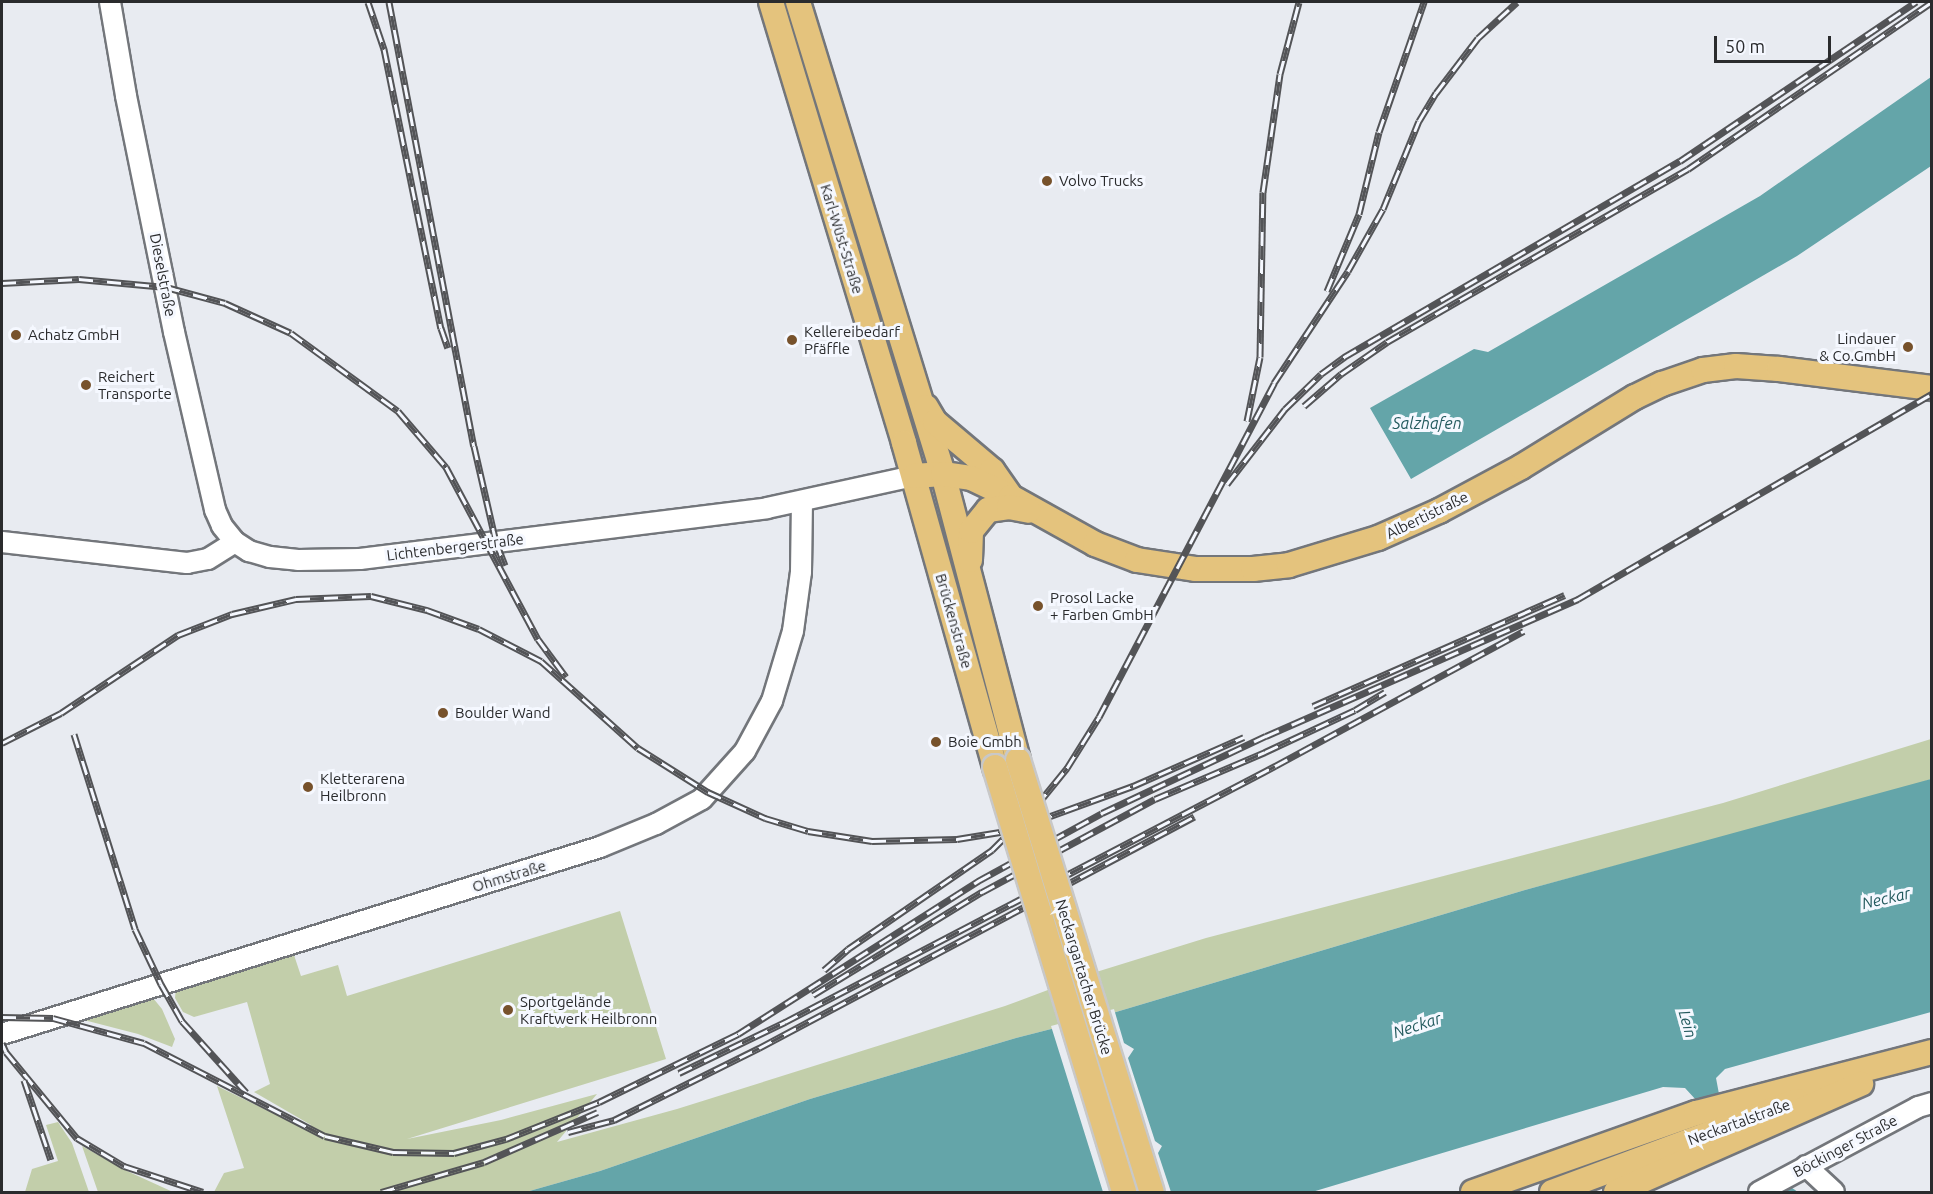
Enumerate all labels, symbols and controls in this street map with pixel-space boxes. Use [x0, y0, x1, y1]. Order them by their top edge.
scale bar [1717, 24, 1834, 62]
text: 50 m [1725, 36, 1765, 56]
place label: Volvo Trucks [1059, 172, 1143, 190]
marker: Volvo Trucks [1040, 174, 1054, 188]
street label: Karl-Wüst-Straße [817, 182, 867, 296]
street label: Dieselstraße [146, 232, 180, 318]
place label: Kellereibedarf Pfäffle [804, 322, 900, 357]
place label: Achatz GmbH [28, 326, 119, 344]
marker: Achatz GmbH [9, 328, 23, 342]
place label: Lindauer & Co.GmbH [1819, 329, 1896, 364]
marker: Kellereibedarf Pfäffle [785, 333, 799, 347]
marker: Lindauer & Co.GmbH [1901, 340, 1915, 354]
place label: Reichert Transporte [98, 367, 172, 402]
marker: Reichert Transporte [79, 378, 93, 392]
water label: Salzhafen [1392, 413, 1462, 433]
street label: Albertistraße [1383, 487, 1471, 543]
street label: Lichtenbergerstraße [385, 530, 525, 564]
street label: Brückenstraße [932, 571, 976, 671]
place label: Prosol Lacke + Farben GmbH [1050, 588, 1154, 623]
marker: Prosol Lacke + Farben GmbH [1031, 599, 1045, 613]
place label: Boulder Wand [455, 704, 551, 722]
marker: Boulder Wand [436, 706, 450, 720]
place label: Boie Gmbh [948, 733, 1022, 751]
marker: Boie Gmbh [929, 735, 943, 749]
place label: Kletterarena Heilbronn [320, 769, 405, 804]
marker: Kletterarena Heilbronn [301, 780, 315, 794]
street label: Ohmstraße [470, 856, 548, 896]
water label: Neckar [1860, 883, 1912, 913]
street label: Neckargartacher Brücke [1052, 897, 1116, 1057]
place label: Sportgelände Kraftwerk Heilbronn [520, 992, 657, 1027]
marker: Sportgelände Kraftwerk Heilbronn [501, 1003, 515, 1017]
water label: Neckar [1391, 1008, 1443, 1042]
water label: Lein [1675, 1008, 1701, 1040]
street label: Neckartalstraße [1685, 1095, 1793, 1149]
street label: Böckinger Straße [1790, 1111, 1900, 1181]

